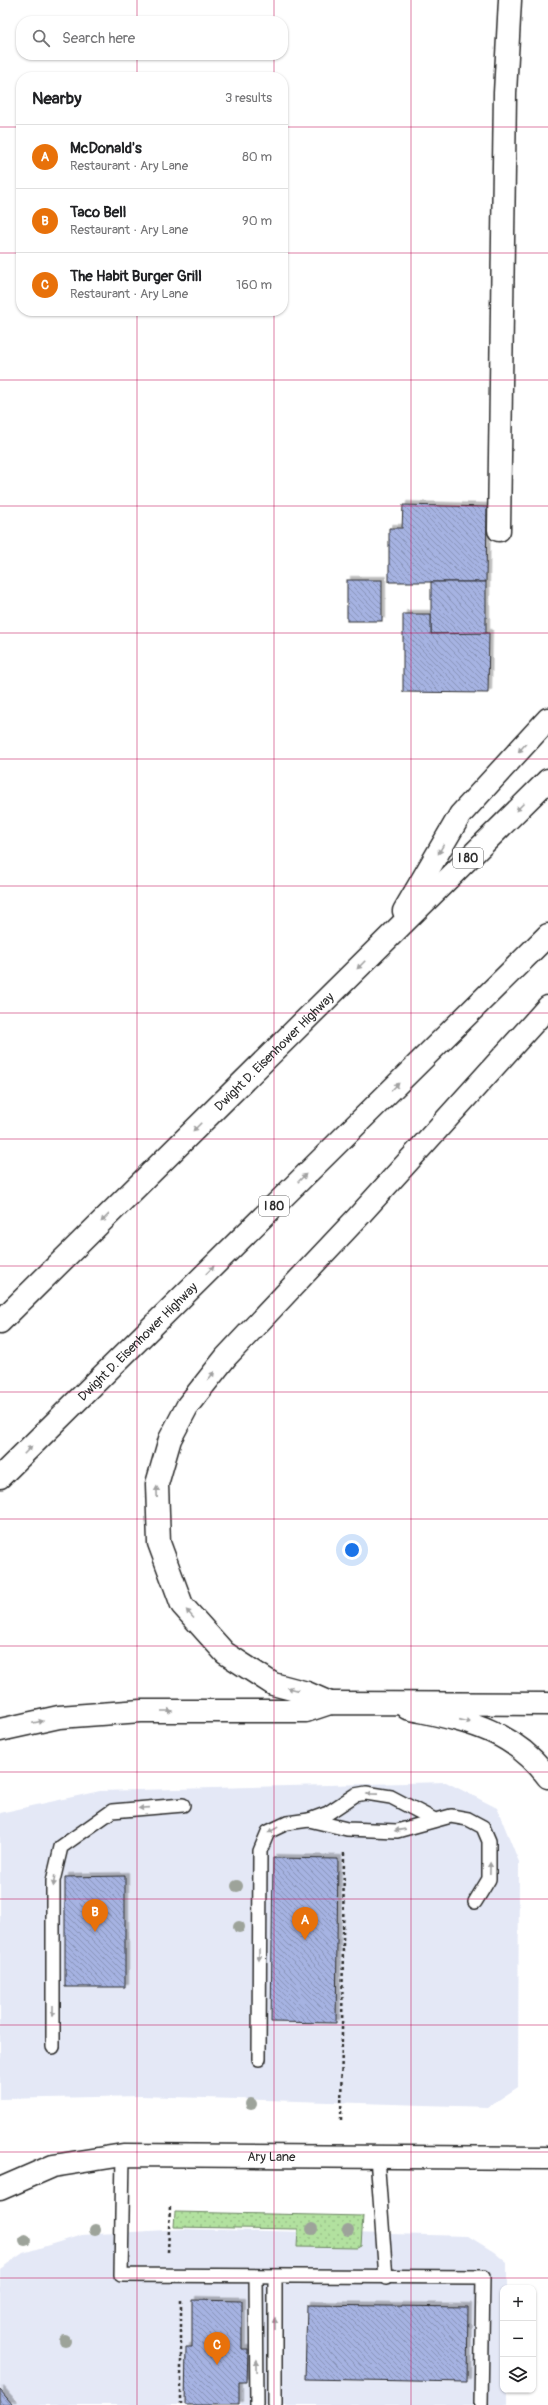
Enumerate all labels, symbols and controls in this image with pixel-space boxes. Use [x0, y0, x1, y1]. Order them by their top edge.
search box [16, 16, 288, 60]
icon: search [30, 27, 52, 49]
text: Search here [62, 29, 135, 48]
text: Nearby [32, 88, 81, 109]
text: 3 results [225, 90, 272, 106]
text: McDonald's [70, 139, 142, 158]
text: A [41, 149, 49, 165]
text: 80 m [242, 149, 272, 165]
text: Restaurant · Ary Lane [70, 158, 188, 174]
text: Taco Bell [70, 203, 126, 222]
text: B [41, 213, 49, 229]
text: 90 m [242, 213, 272, 229]
text: Restaurant · Ary Lane [70, 222, 188, 238]
text: The Habit Burger Grill [70, 267, 202, 286]
text: C [41, 277, 49, 293]
text: 160 m [236, 277, 272, 293]
text: Restaurant · Ary Lane [70, 286, 188, 302]
one-way arrow [517, 743, 527, 753]
one-way arrow [515, 802, 525, 812]
one-way arrow [437, 843, 444, 855]
road number: I 80 [453, 848, 483, 868]
one-way arrow [356, 960, 366, 970]
street label: Dwight D. Eisenhower Highway [211, 989, 338, 1115]
one-way arrow [390, 1082, 400, 1092]
one-way arrow [192, 1122, 202, 1132]
one-way arrow [297, 1173, 307, 1183]
road number: I 80 [259, 1196, 289, 1216]
one-way arrow [100, 1213, 110, 1223]
one-way arrow [205, 1265, 215, 1274]
street label: Dwight D. Eisenhower Highway [75, 1279, 201, 1405]
one-way arrow [207, 1371, 215, 1382]
one-way arrow [23, 1445, 33, 1455]
one-way arrow [154, 1485, 160, 1498]
your location [342, 1540, 362, 1560]
one-way arrow [186, 1609, 195, 1620]
one-way arrow [287, 1686, 300, 1692]
one-way arrow [161, 1708, 174, 1714]
one-way arrow [32, 1718, 44, 1724]
one-way arrow [459, 1719, 471, 1725]
one-way arrow [365, 1791, 378, 1797]
one-way arrow [138, 1805, 150, 1811]
one-way arrow [394, 1826, 406, 1833]
one-way arrow [267, 1827, 279, 1833]
one-way arrow [487, 1861, 493, 1874]
one-way arrow [50, 1875, 57, 1887]
pin: B [82, 1899, 108, 1932]
pin: A [292, 1907, 318, 1940]
one-way arrow [256, 1949, 262, 1962]
one-way arrow [50, 2005, 56, 2018]
street label: Ary Lane [247, 2149, 296, 2165]
map controls [500, 2285, 536, 2393]
button: + [500, 2285, 536, 2321]
one-way arrow [272, 2317, 278, 2330]
button: − [500, 2321, 536, 2357]
pin: C [204, 2332, 230, 2365]
button: layers [500, 2357, 536, 2393]
one-way arrow [254, 2359, 260, 2372]

